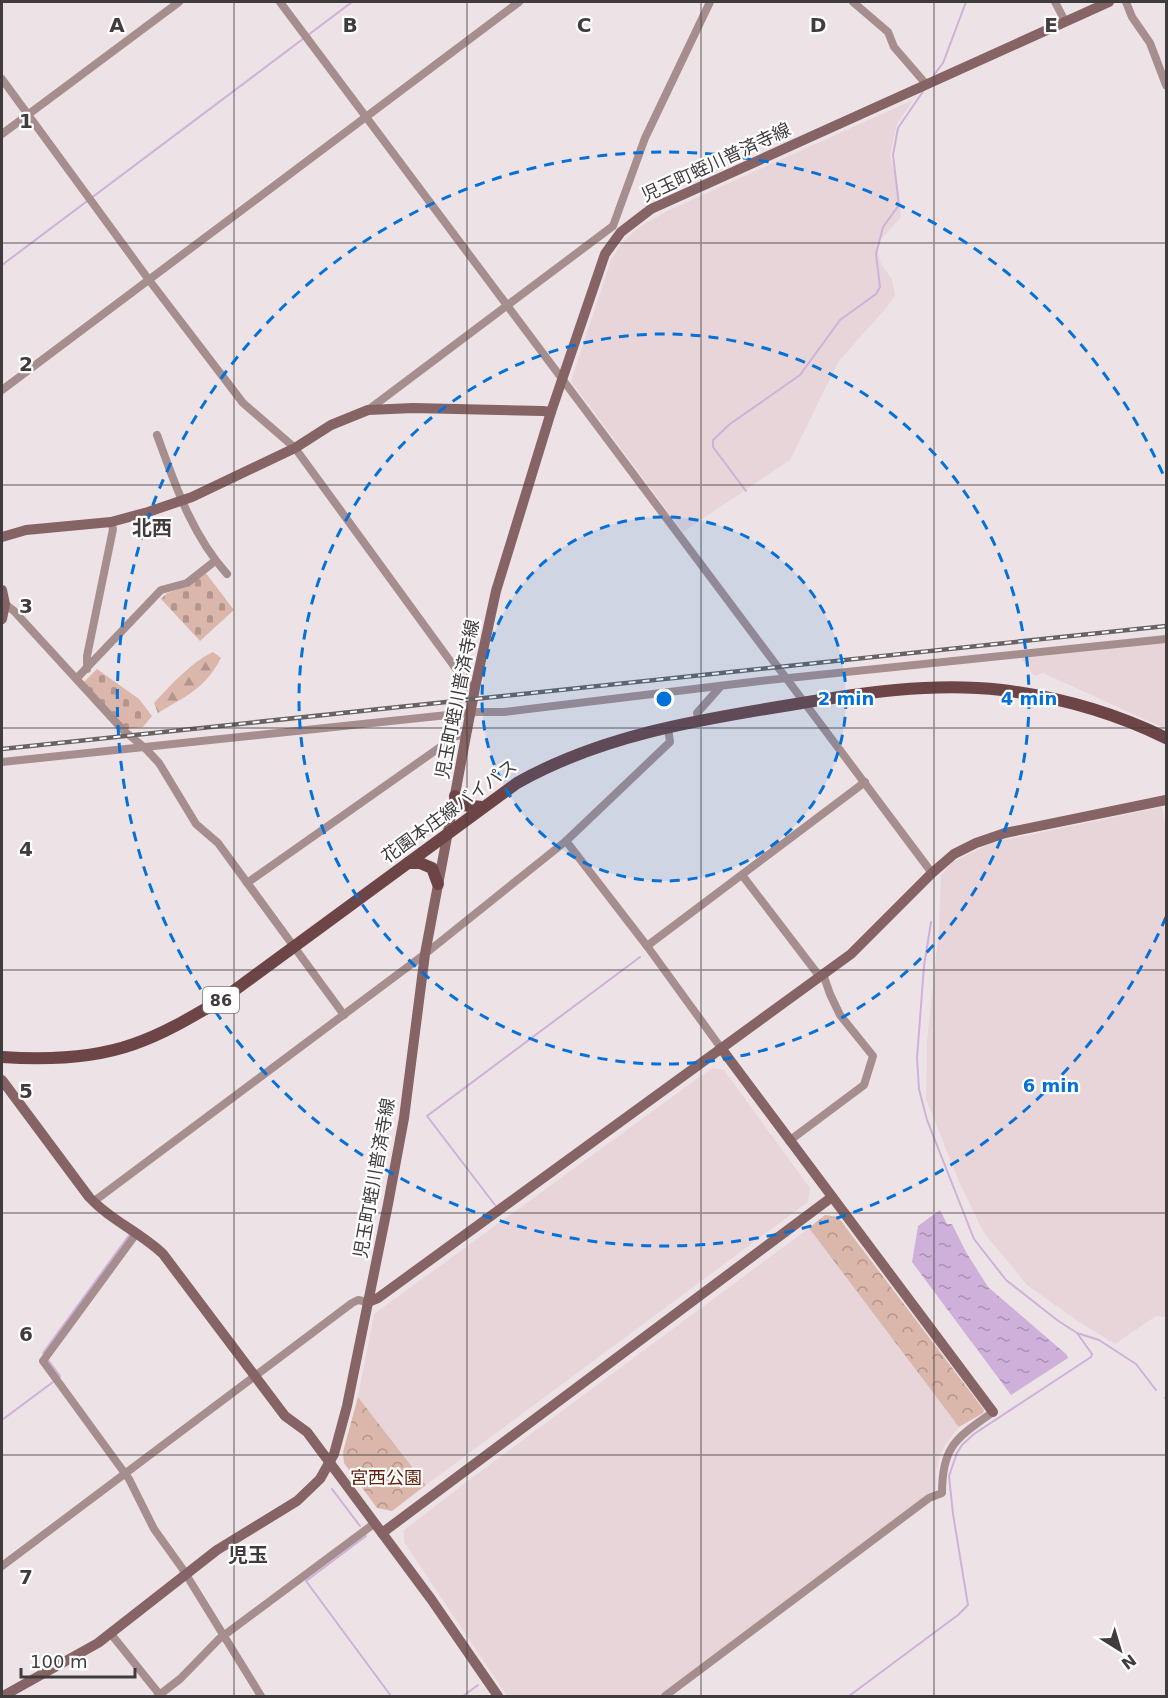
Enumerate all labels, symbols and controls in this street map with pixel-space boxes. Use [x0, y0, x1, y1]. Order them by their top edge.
text: A [109, 13, 125, 37]
text: B [342, 13, 358, 37]
text: C [577, 13, 591, 37]
text: D [810, 13, 826, 37]
text: E [1044, 13, 1058, 37]
text: 1 [19, 109, 33, 133]
street label: 児玉町蛭川普済寺線 [638, 118, 794, 206]
text: 2 [19, 352, 33, 376]
district label: 北西 [132, 516, 172, 540]
text: 3 [19, 594, 33, 618]
street label: 児玉町蛭川普済寺線 [431, 617, 483, 781]
text: 2 min [818, 688, 874, 709]
text: 4 min [1001, 688, 1057, 709]
centre of rings [654, 689, 674, 709]
street label: 花園本庄線バイパス [377, 755, 521, 867]
text: 4 [19, 837, 33, 861]
road number: 86 [203, 987, 239, 1013]
text: 6 min [1023, 1075, 1079, 1096]
text: 5 [19, 1079, 33, 1103]
street label: 児玉町蛭川普済寺線 [350, 1096, 398, 1260]
text: 6 [19, 1322, 33, 1346]
park label: 宮西公園 [350, 1467, 422, 1488]
district label: 児玉 [228, 1543, 268, 1567]
text: 7 [19, 1565, 33, 1589]
north arrow [1090, 1620, 1150, 1680]
scale bar [21, 1641, 135, 1679]
text: N [1118, 1650, 1140, 1673]
text: 100 m [30, 1651, 88, 1672]

